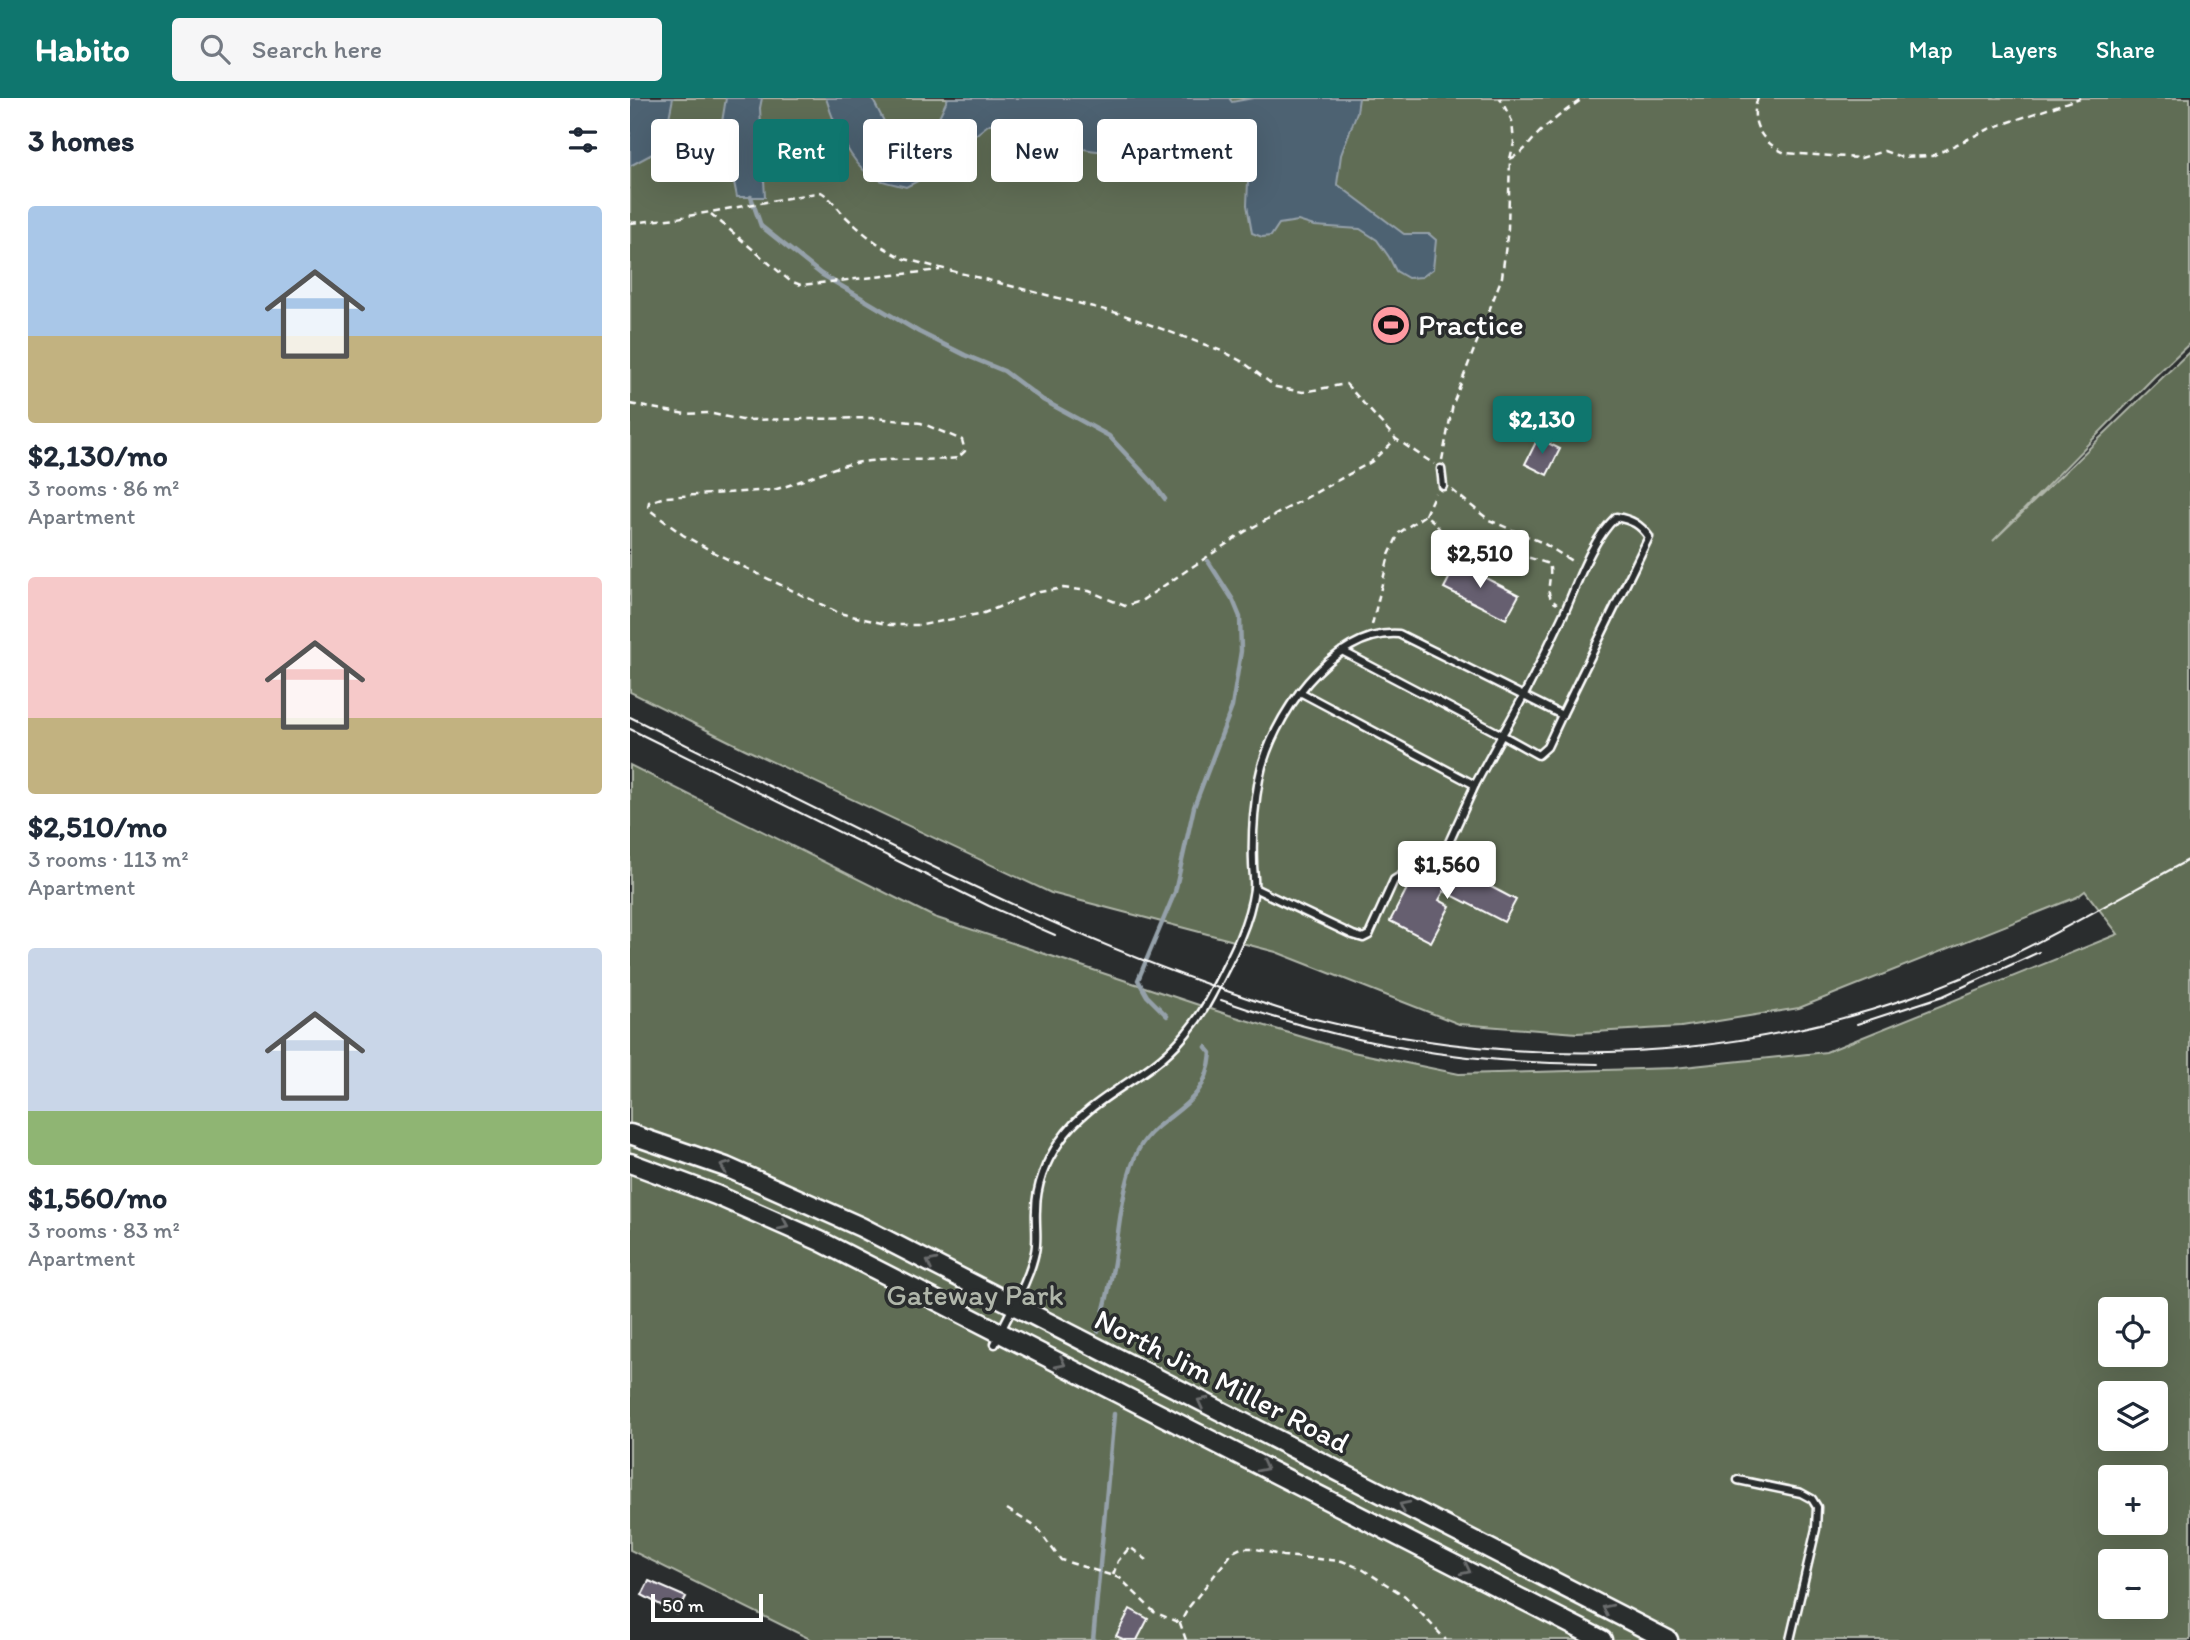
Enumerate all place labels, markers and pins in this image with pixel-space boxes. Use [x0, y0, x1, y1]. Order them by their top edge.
sports icon: Practice [1370, 304, 1412, 346]
place label: Practice [1418, 306, 1524, 343]
pin: $2,130 [1485, 396, 1599, 456]
pin: $2,510 [1423, 531, 1537, 590]
pin: $1,560 [1390, 842, 1504, 901]

